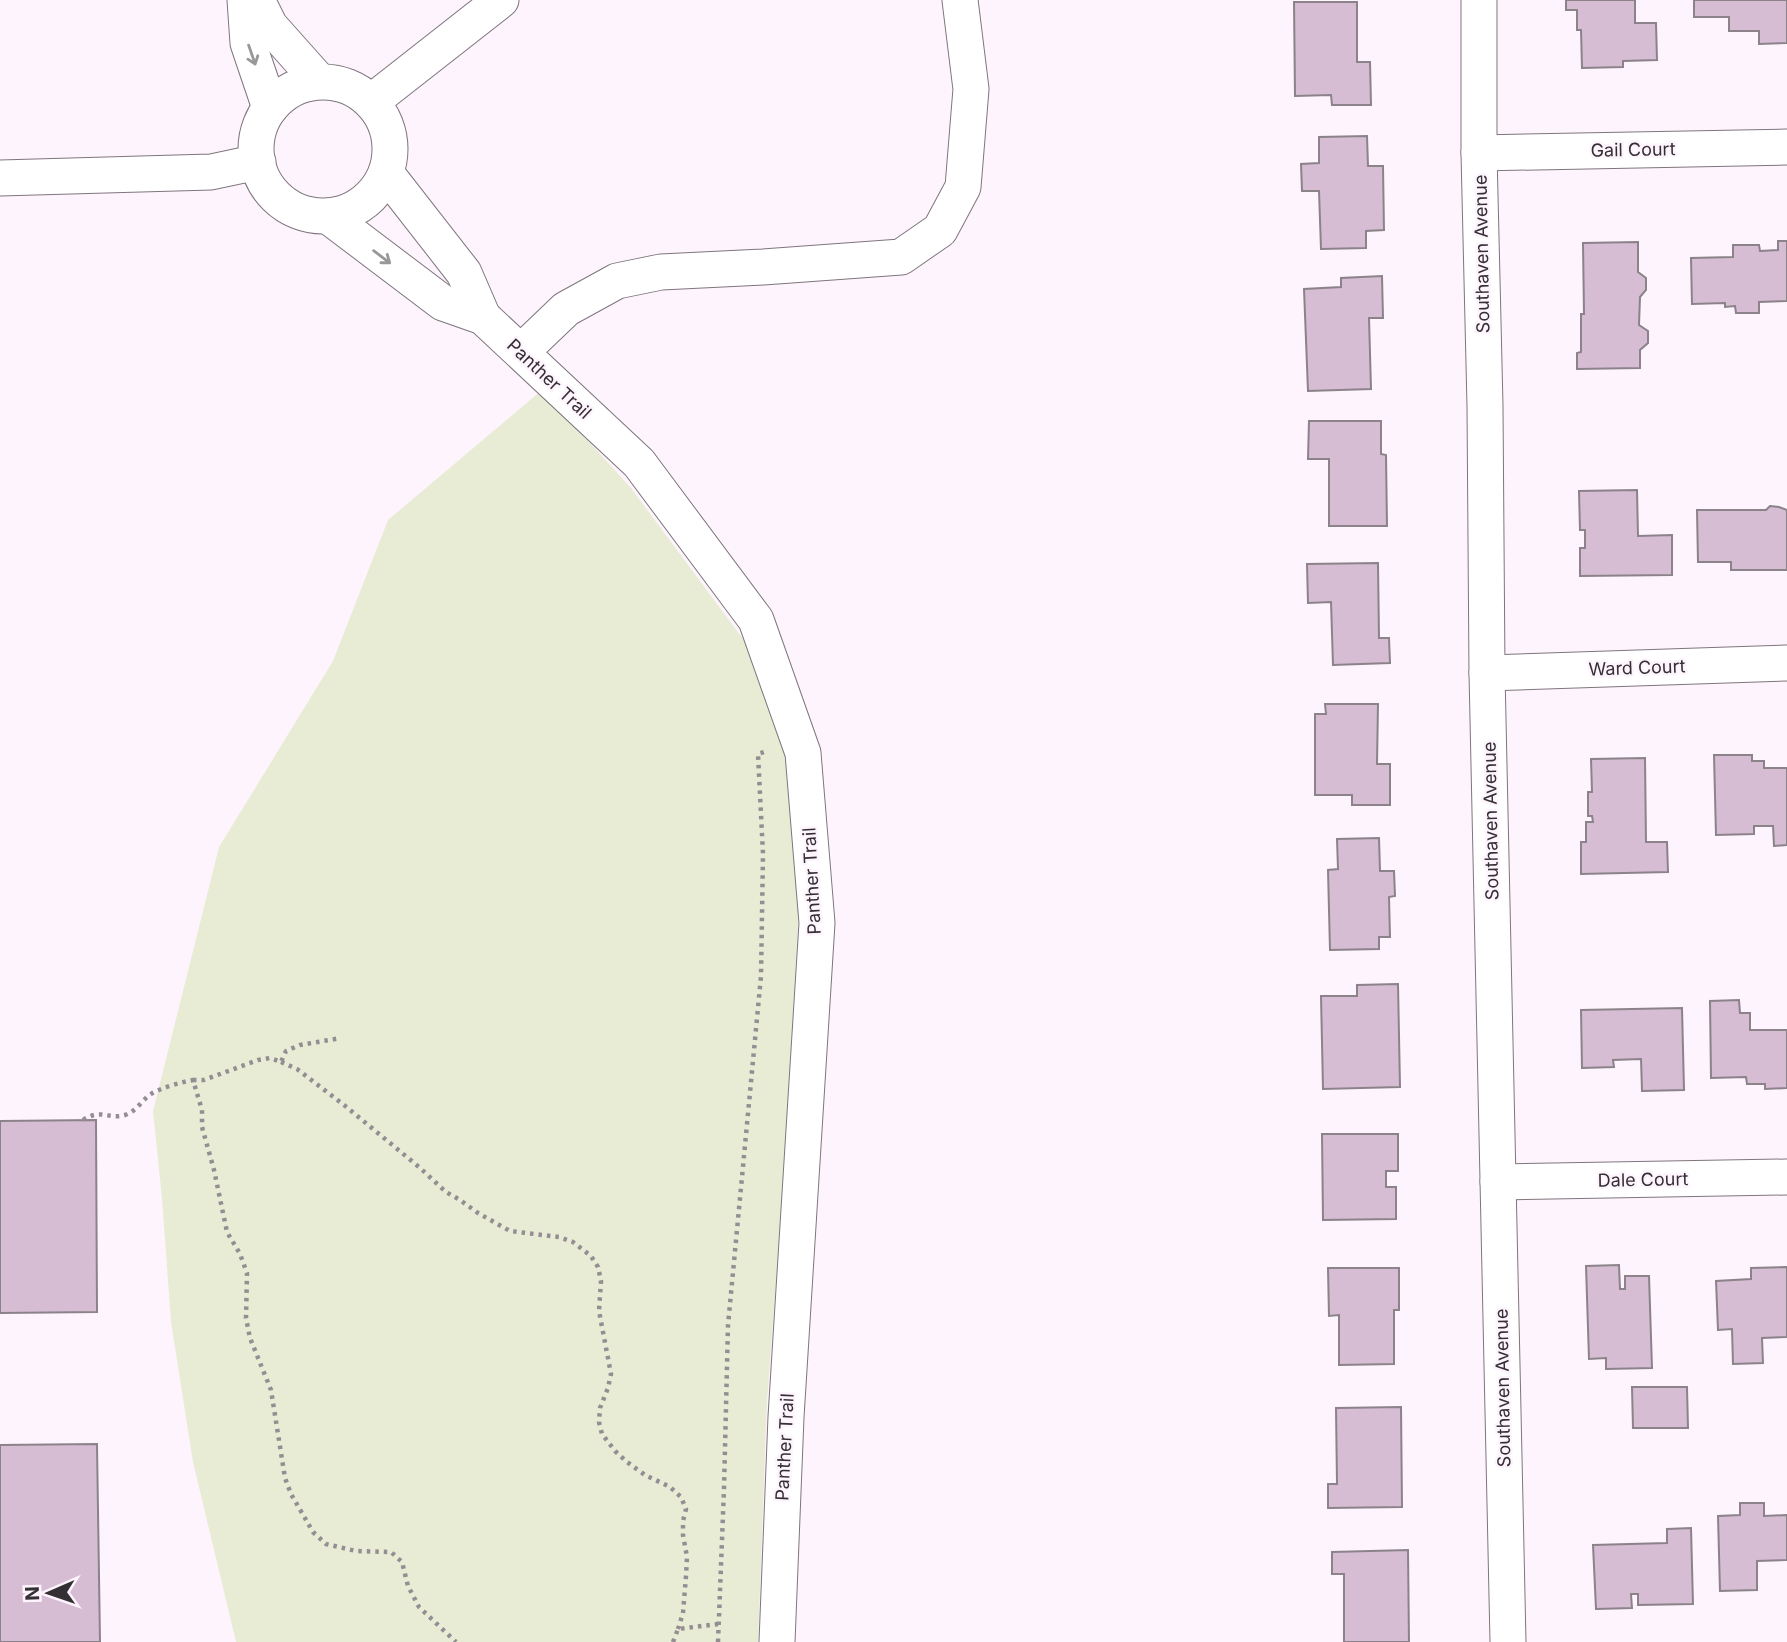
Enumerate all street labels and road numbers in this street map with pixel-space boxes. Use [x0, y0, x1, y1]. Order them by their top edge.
street label: Gail Court [1590, 138, 1676, 161]
street label: Southaven Avenue [1470, 175, 1493, 333]
street label: Panther Trail [503, 334, 596, 423]
street label: Ward Court [1588, 655, 1686, 680]
street label: Southaven Avenue [1479, 742, 1502, 900]
street label: Panther Trail [798, 827, 825, 935]
street label: Dale Court [1598, 1168, 1689, 1191]
street label: Southaven Avenue [1491, 1309, 1514, 1467]
street label: Panther Trail [771, 1393, 798, 1501]

